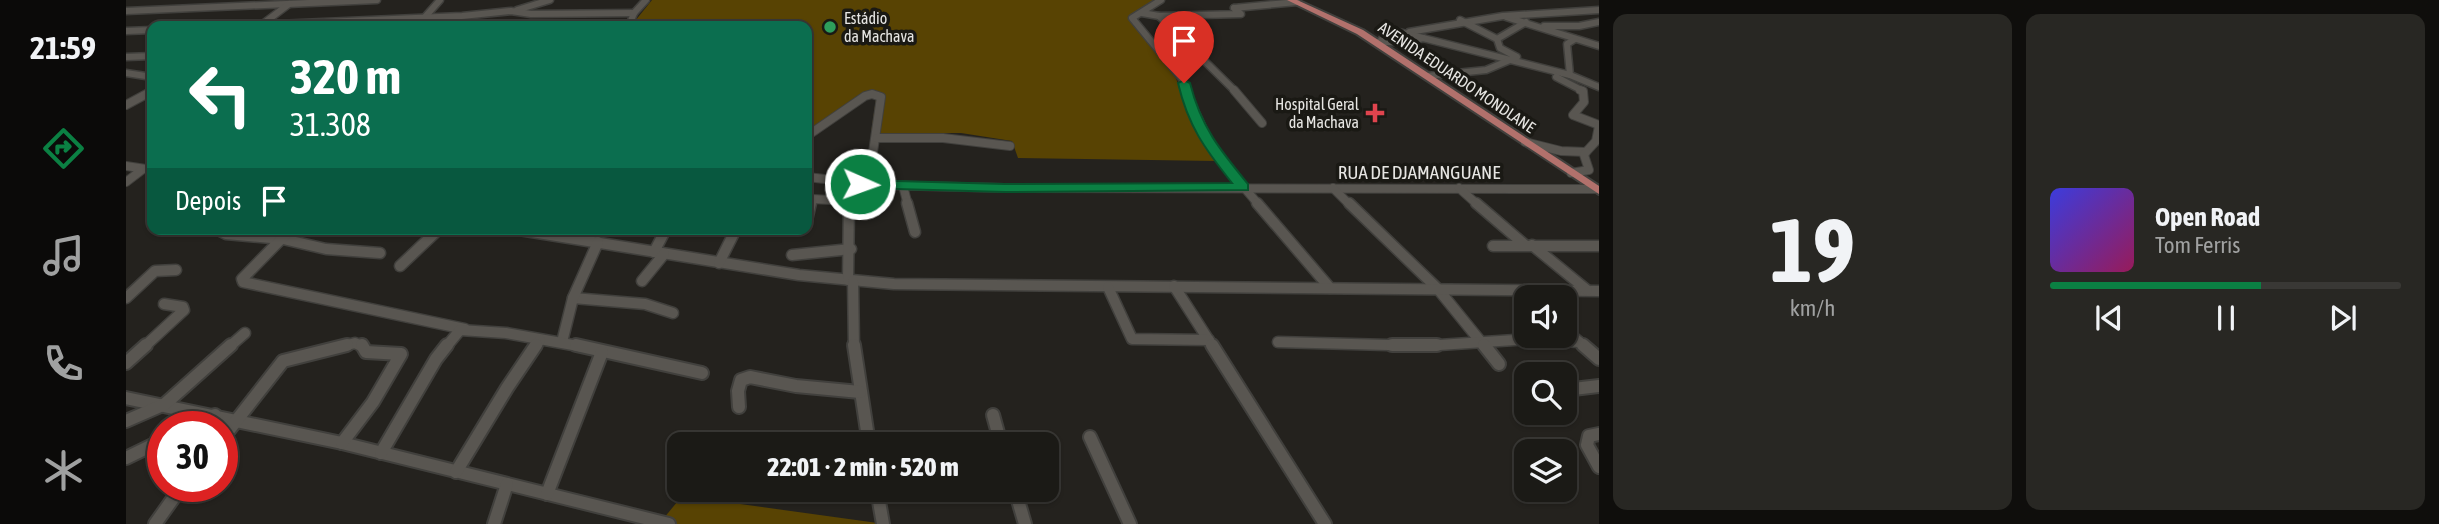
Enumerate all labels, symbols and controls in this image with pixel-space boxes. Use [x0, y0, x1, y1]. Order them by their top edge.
place label: Estádio da Machava [844, 9, 914, 45]
pin [1154, 11, 1214, 83]
street label: AVENIDA EDUARDO MONDLANE [1375, 18, 1539, 136]
marker: Estádio da Machava [822, 19, 838, 35]
icon: arrive [1165, 22, 1203, 60]
text: 21:59 [30, 29, 96, 66]
text: 320 m [290, 48, 401, 104]
icon: left [175, 49, 266, 140]
place label: Hospital Geral da Machava [1275, 95, 1360, 131]
marker: Hospital Geral da Machava [1365, 103, 1385, 123]
text: 31.308 [290, 106, 371, 143]
icon: directions [39, 124, 88, 173]
position arrow [823, 147, 897, 221]
street label: RUA DE DJAMANGUANE [1338, 161, 1500, 183]
icon: arrive [255, 182, 293, 220]
text: Depois [175, 186, 241, 216]
text: 19 [1770, 197, 1855, 301]
text: Open Road [2155, 202, 2260, 232]
icon: music [39, 231, 88, 280]
text: Tom Ferris [2155, 232, 2240, 258]
map controls [1514, 285, 1577, 502]
button: sound [1514, 285, 1577, 348]
text: km/h [1790, 295, 1835, 321]
icon: previous [2090, 299, 2128, 337]
icon: pause [2207, 299, 2245, 337]
icon: next [2324, 299, 2362, 337]
icon: phone [39, 339, 88, 388]
button: search [1514, 362, 1577, 425]
speed limit sign: 30 [147, 411, 238, 502]
button: layers [1514, 439, 1577, 502]
icon: climate [39, 446, 88, 495]
text: 22:01 · 2 min · 520 m [767, 452, 959, 482]

